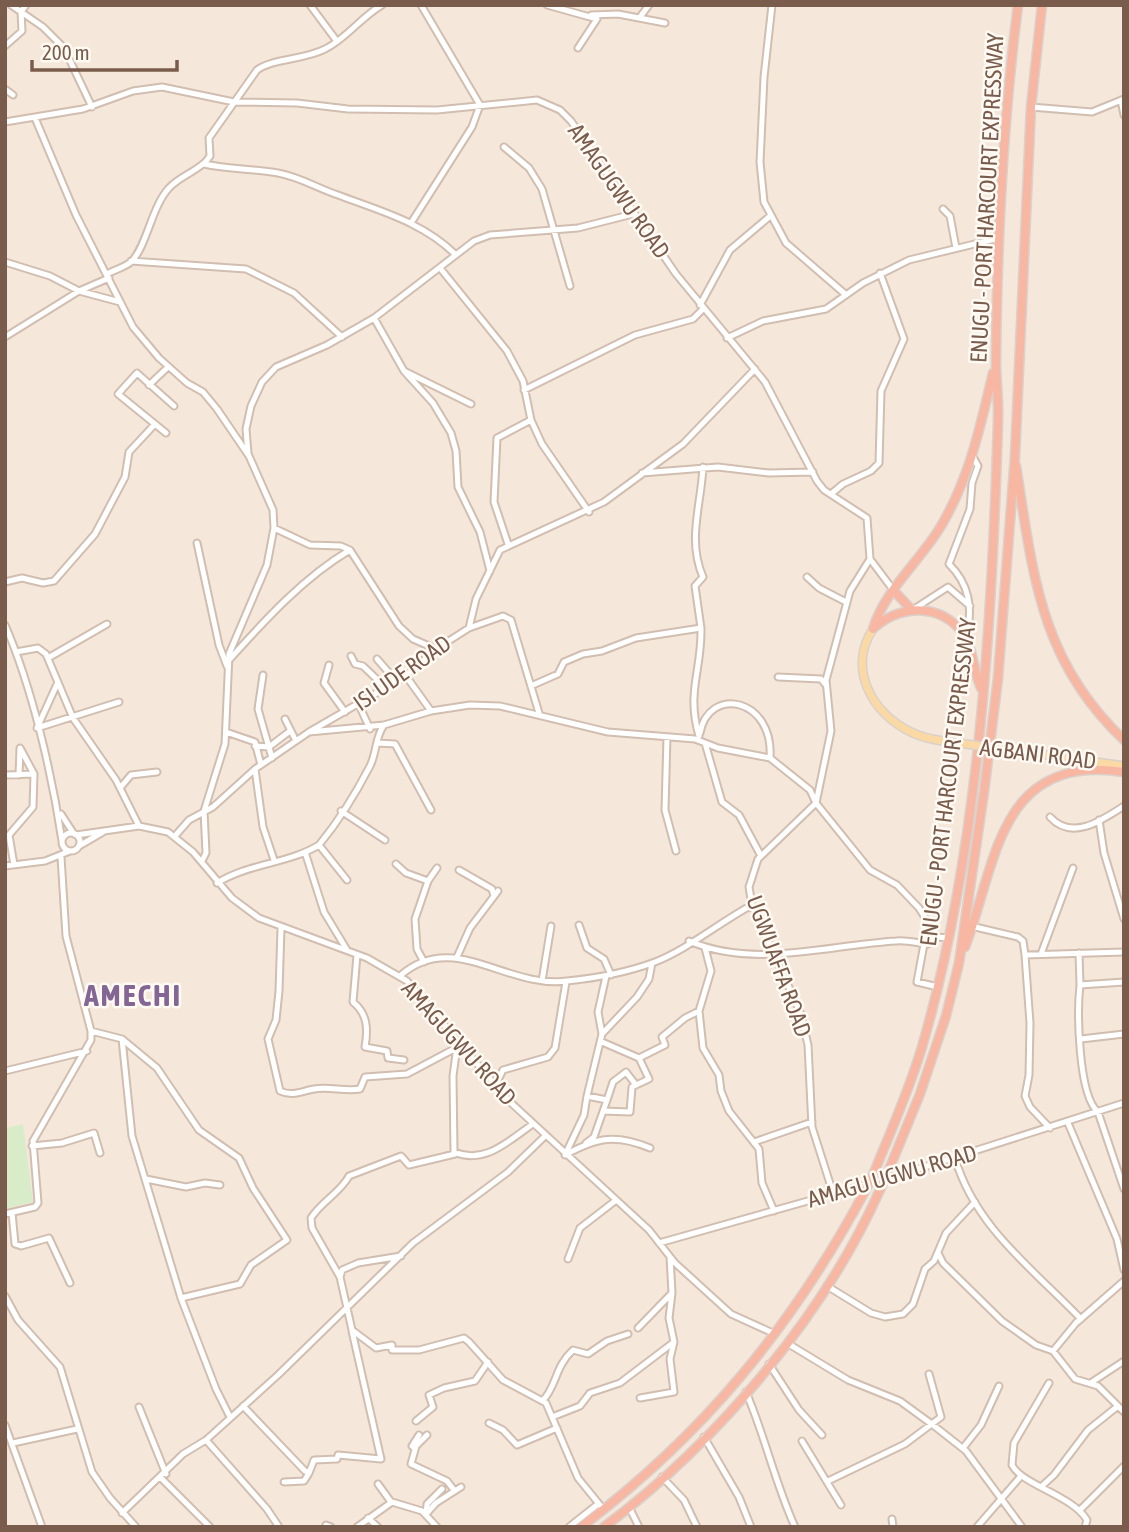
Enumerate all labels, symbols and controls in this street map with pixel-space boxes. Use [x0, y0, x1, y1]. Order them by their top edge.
scale bar [32, 28, 177, 72]
street label: ENUGU - PORT HARCOURT EXPRESSWAY [965, 32, 1009, 364]
text: 200 m [42, 40, 90, 64]
street label: AMAGUGWU ROAD [563, 119, 675, 263]
street label: ENUGU - PORT HARCOURT EXPRESSWAY [915, 616, 981, 948]
street label: ISI UDE ROAD [348, 630, 456, 716]
street label: AGBANI ROAD [978, 734, 1098, 774]
street label: UGWUAFFA ROAD [741, 892, 817, 1040]
street label: AMAGUGWU ROAD [396, 976, 522, 1110]
district label: AMECHI [83, 978, 182, 1012]
street label: AMAGU UGWU ROAD [804, 1139, 980, 1213]

